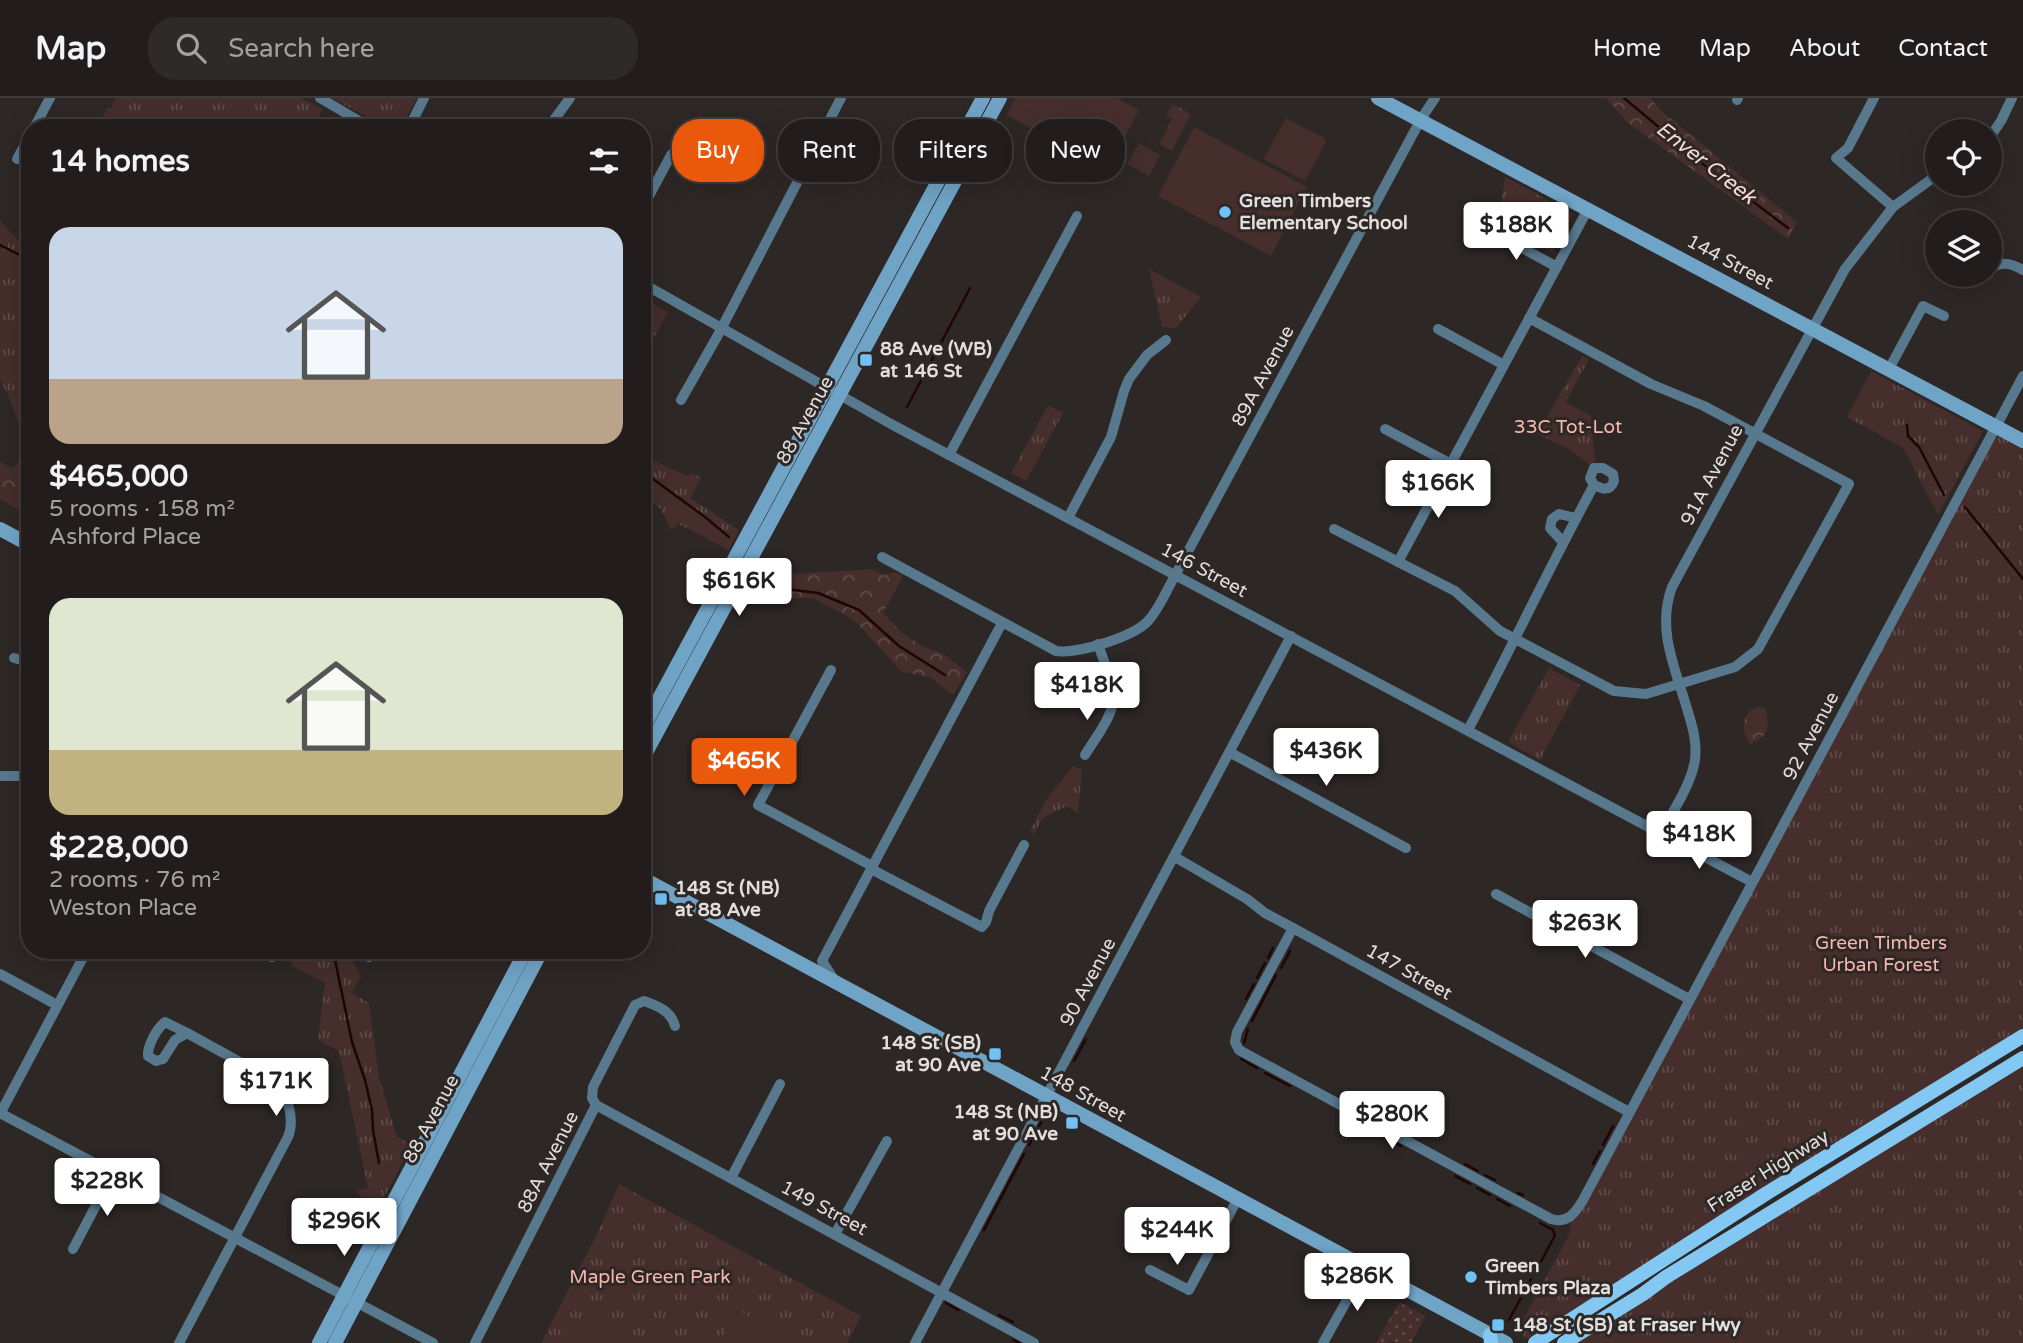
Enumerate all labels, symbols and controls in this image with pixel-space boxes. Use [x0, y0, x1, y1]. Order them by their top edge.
search box [148, 17, 638, 80]
text: Map [35, 29, 106, 68]
icon: search [172, 29, 210, 67]
text: Search here [228, 33, 374, 64]
text: Home [1593, 34, 1661, 63]
text: Map [1699, 34, 1751, 63]
text: About [1789, 34, 1860, 63]
text: Contact [1898, 34, 1988, 63]
water label: Enver Creek [1651, 116, 1762, 211]
chip: Buy [672, 119, 764, 182]
chip: Rent [778, 119, 880, 182]
chip: Filters [894, 119, 1012, 182]
chip: New [1026, 119, 1125, 182]
map controls [1925, 119, 2002, 287]
button: locate [1925, 119, 2002, 196]
icon: filters [585, 142, 623, 180]
text: 14 homes [49, 143, 190, 180]
place label: Green Timbers Elementary School [1239, 190, 1408, 235]
pin: $188K [1467, 202, 1565, 262]
marker: Green Timbers Elementary School [1217, 204, 1233, 220]
button: layers [1925, 210, 2002, 287]
text: $188K [1480, 211, 1552, 239]
street label: 144 Street [1683, 230, 1777, 294]
icon: home [273, 272, 399, 398]
street label: 89A Avenue [1227, 322, 1299, 430]
place label: 88 Ave (WB) at 146 St [880, 338, 992, 382]
marker: 88 Ave (WB) at 146 St [858, 352, 874, 368]
street label: 88 Avenue [772, 372, 838, 468]
park label: 33C Tot-Lot [1514, 416, 1622, 438]
street label: 91A Avenue [1676, 421, 1748, 529]
text: $465,000 [49, 458, 188, 495]
pin: $166K [1389, 460, 1487, 520]
text: $166K [1402, 469, 1474, 497]
text: 5 rooms · 158 m² [49, 495, 235, 523]
text: Ashford Place [49, 523, 201, 551]
street label: 146 Street [1157, 538, 1251, 602]
pin: $616K [690, 559, 788, 618]
text: $616K [703, 567, 775, 595]
icon: home [273, 643, 399, 769]
pin: $418K [1038, 662, 1136, 722]
text: $418K [1051, 671, 1123, 699]
street label: 92 Avenue [1779, 688, 1843, 784]
pin: $436K [1277, 728, 1375, 788]
text: $436K [1290, 737, 1362, 765]
pin: $465K [695, 738, 793, 798]
text: $465K [708, 747, 780, 775]
pin: $418K [1650, 812, 1748, 871]
text: $418K [1663, 820, 1735, 848]
text: $228,000 [49, 829, 188, 866]
text: 2 rooms · 76 m² [49, 866, 220, 894]
place label: 148 St (NB) at 88 Ave [675, 877, 780, 921]
marker: 148 St (NB) at 88 Ave [653, 891, 669, 907]
text: Weston Place [49, 894, 197, 922]
pin: $263K [1536, 900, 1634, 960]
text: $263K [1549, 909, 1621, 937]
park label: Green Timbers Urban Forest [1815, 932, 1947, 976]
street label: 90 Avenue [1056, 934, 1120, 1030]
street label: 147 Street [1362, 939, 1456, 1005]
place label: 148 St (SB) at 90 Ave [880, 1032, 981, 1076]
marker: 148 St (SB) at 90 Ave [987, 1046, 1003, 1062]
pin: $171K [227, 1058, 325, 1118]
street label: 148 Street [1036, 1061, 1130, 1127]
text: $171K [240, 1067, 312, 1095]
street label: 88 Avenue [399, 1071, 463, 1167]
pin: $280K [1343, 1091, 1441, 1151]
text: $280K [1356, 1100, 1428, 1128]
place label: 148 St (NB) at 90 Ave [953, 1101, 1058, 1145]
street label: 88A Avenue [513, 1108, 583, 1216]
marker: 148 St (NB) at 90 Ave [1064, 1115, 1080, 1131]
street label: Fraser Highway [1703, 1125, 1833, 1217]
pin: $228K [58, 1158, 156, 1218]
text: $228K [71, 1167, 143, 1195]
street label: 149 Street [777, 1176, 871, 1240]
pin: $296K [295, 1198, 393, 1258]
text: $296K [308, 1207, 380, 1235]
pin: $244K [1128, 1208, 1226, 1267]
text: $244K [1141, 1216, 1213, 1244]
pin: $286K [1308, 1254, 1406, 1313]
place label: Green Timbers Plaza [1484, 1255, 1611, 1299]
text: $286K [1321, 1262, 1393, 1290]
park label: Maple Green Park [569, 1266, 731, 1288]
marker: Green Timbers Plaza [1463, 1269, 1479, 1285]
place label: 148 St (SB) at Fraser Hwy [1512, 1314, 1742, 1337]
marker: 148 St (SB) at Fraser Hwy [1490, 1317, 1506, 1333]

